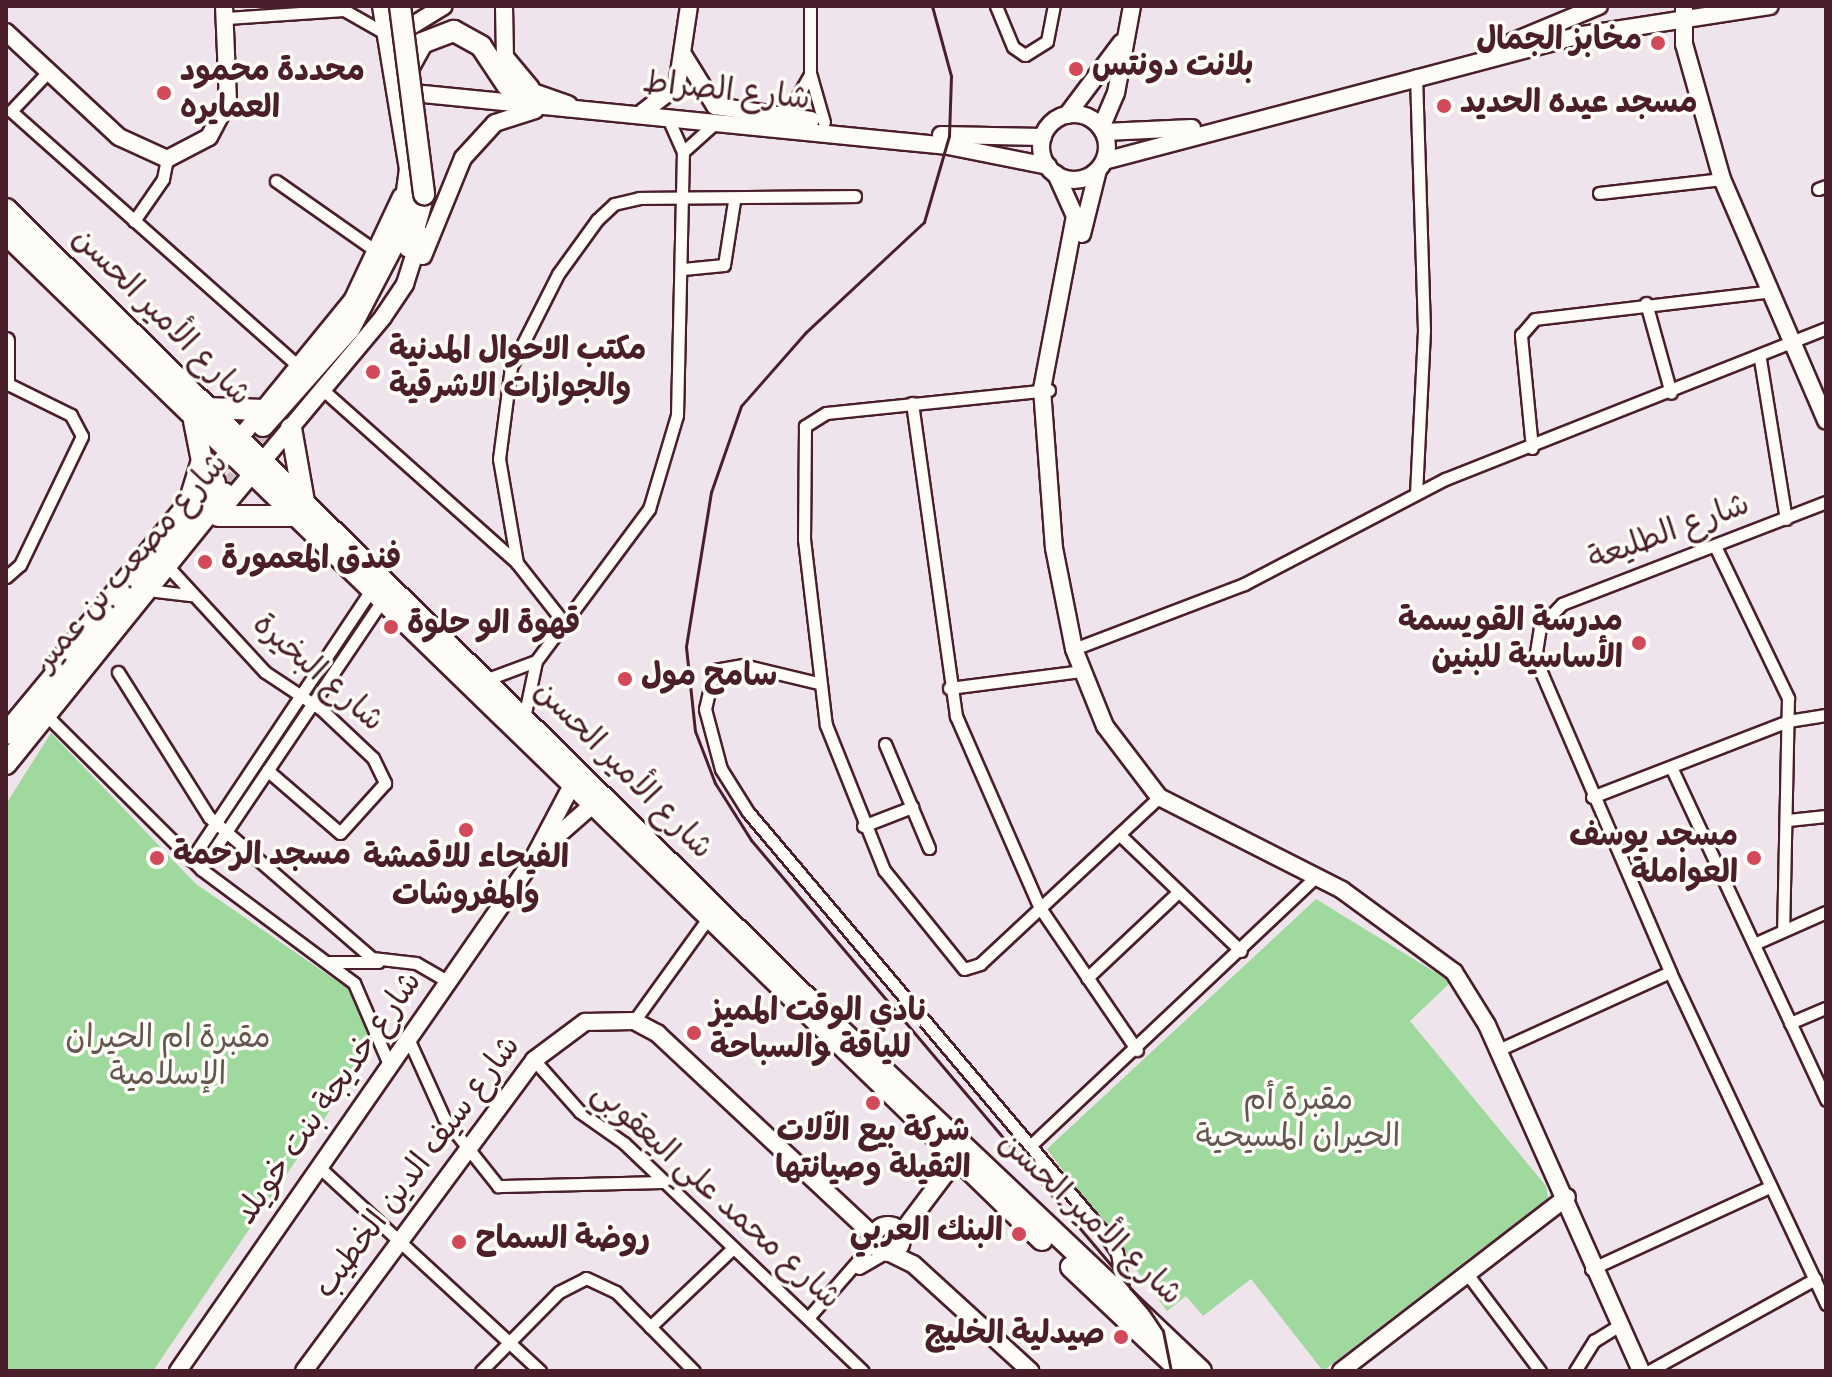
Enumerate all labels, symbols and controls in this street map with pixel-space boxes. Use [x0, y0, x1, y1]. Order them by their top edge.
place label: مخابز الجمال [1476, 24, 1642, 62]
marker: مخابز الجمال [1649, 34, 1667, 52]
place label: بلانت دونتس [1092, 50, 1253, 88]
place label: محددة محمود العمايره [180, 56, 365, 131]
marker: بلانت دونتس [1067, 60, 1085, 78]
street label: شارع الصراط [640, 66, 812, 122]
marker: محددة محمود العمايره [155, 84, 173, 102]
place label: مسجد عيده الحديد [1460, 87, 1698, 125]
marker: مسجد عيده الحديد [1435, 97, 1453, 115]
street label: شارع الأمير الحسن [61, 221, 257, 417]
place label: مكتب الاحوال المدنية والجوازات الاشرقية [389, 335, 646, 410]
marker: مكتب الاحوال المدنية والجوازات الاشرقية [364, 363, 382, 381]
street label: شارع مصعب بن عمير [29, 447, 239, 681]
street label: شارع الطليعة [1584, 488, 1756, 582]
place label: فندق المعمورة [221, 543, 401, 581]
marker: فندق المعمورة [196, 553, 214, 571]
place label: مدرسة القويسمة الأساسية للبنين [1398, 606, 1623, 681]
street label: شارع البخيرة [242, 608, 390, 742]
place label: قهوة الو حلوة [407, 608, 580, 646]
marker: قهوة الو حلوة [382, 618, 400, 636]
marker: مدرسة القويسمة الأساسية للبنين [1630, 634, 1648, 652]
place label: سامح مول [641, 660, 777, 698]
marker: سامح مول [616, 670, 634, 688]
street label: شارع الأمير الحسن [523, 674, 719, 870]
marker: الفيحاء للاقمشة والمفروشات [457, 821, 475, 839]
place label: مسجد يوسف العواملة [1569, 821, 1738, 896]
place label: مسجد الرحمة [173, 839, 351, 877]
place label: الفيحاء للاقمشة والمفروشات [363, 843, 569, 918]
marker: مسجد الرحمة [148, 849, 166, 867]
marker: مسجد يوسف العواملة [1745, 849, 1763, 867]
street label: شارع خديجة بنت خويلد [229, 966, 433, 1234]
place label: نادي الوقت المميز للياقة والسباحة [710, 996, 926, 1071]
park label: مقبرة ام الحيران الإسلامية [65, 1023, 271, 1098]
marker: نادي الوقت المميز للياقة والسباحة [685, 1024, 703, 1042]
street label: شارع سيف الدين الخطيب [309, 1030, 531, 1308]
street label: شارع محمد علي اليعقوبي [582, 1076, 846, 1320]
park label: مقبرة أم الحيران المسيحية [1196, 1085, 1400, 1160]
marker: شركة بيع الآلات الثقيلة وصيانتها [864, 1094, 882, 1112]
place label: شركة بيع الآلات الثقيلة وصيانتها [775, 1116, 971, 1191]
street label: شارع الأمير الحسن [988, 1126, 1188, 1316]
place label: البنك العربي [850, 1215, 1003, 1253]
place label: روضة السماح [475, 1223, 650, 1261]
marker: البنك العربي [1010, 1225, 1028, 1243]
marker: روضة السماح [450, 1233, 468, 1251]
place label: صيدلية الخليج [924, 1318, 1105, 1356]
marker: صيدلية الخليج [1112, 1328, 1130, 1346]

